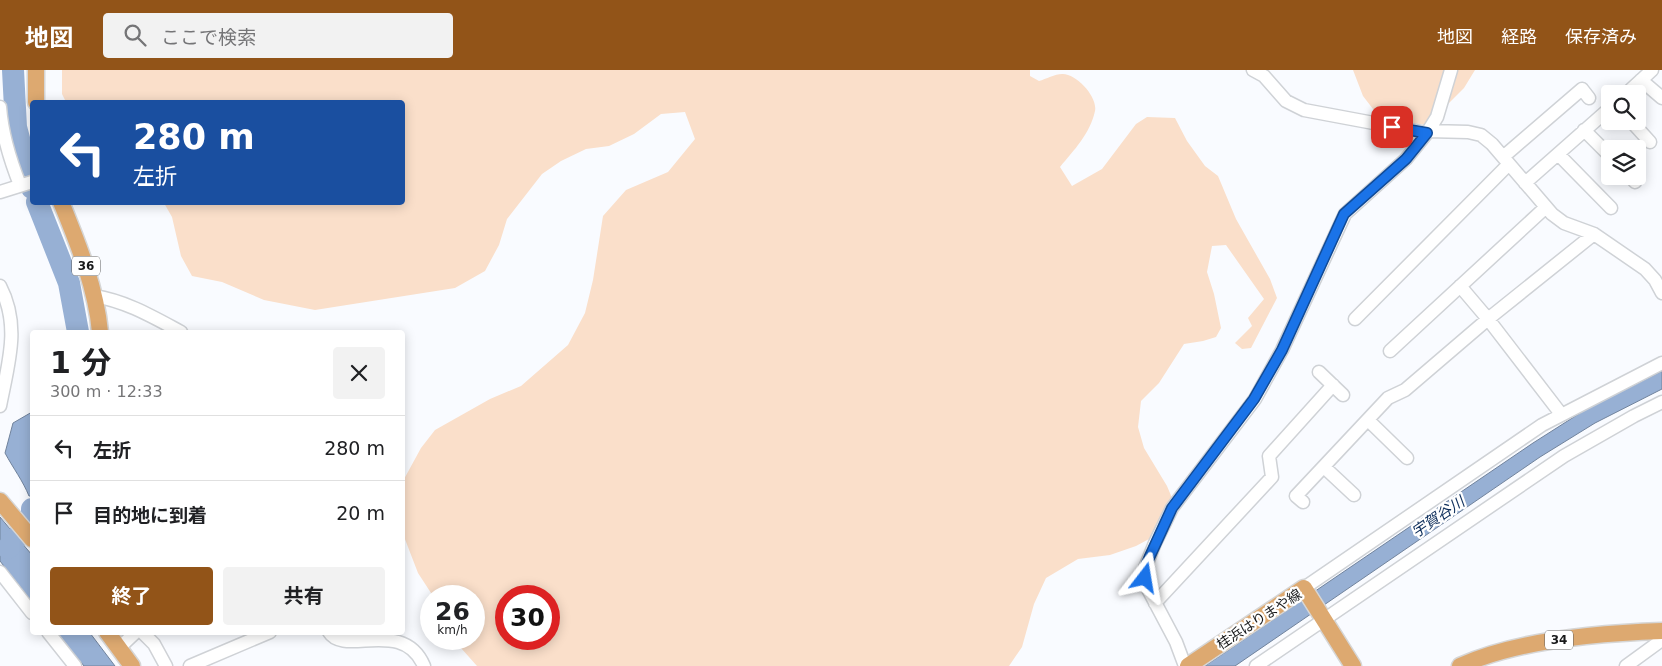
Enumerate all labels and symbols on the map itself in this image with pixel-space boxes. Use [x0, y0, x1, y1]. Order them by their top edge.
pin [1371, 106, 1413, 148]
road number: 36 [72, 257, 100, 276]
water label: 宇賀谷川 [1408, 492, 1470, 541]
position arrow [1118, 551, 1170, 603]
speed limit sign: 30 [495, 585, 560, 650]
street label: 桂浜はりまや線 [1214, 586, 1304, 652]
road number: 34 [1545, 630, 1573, 650]

